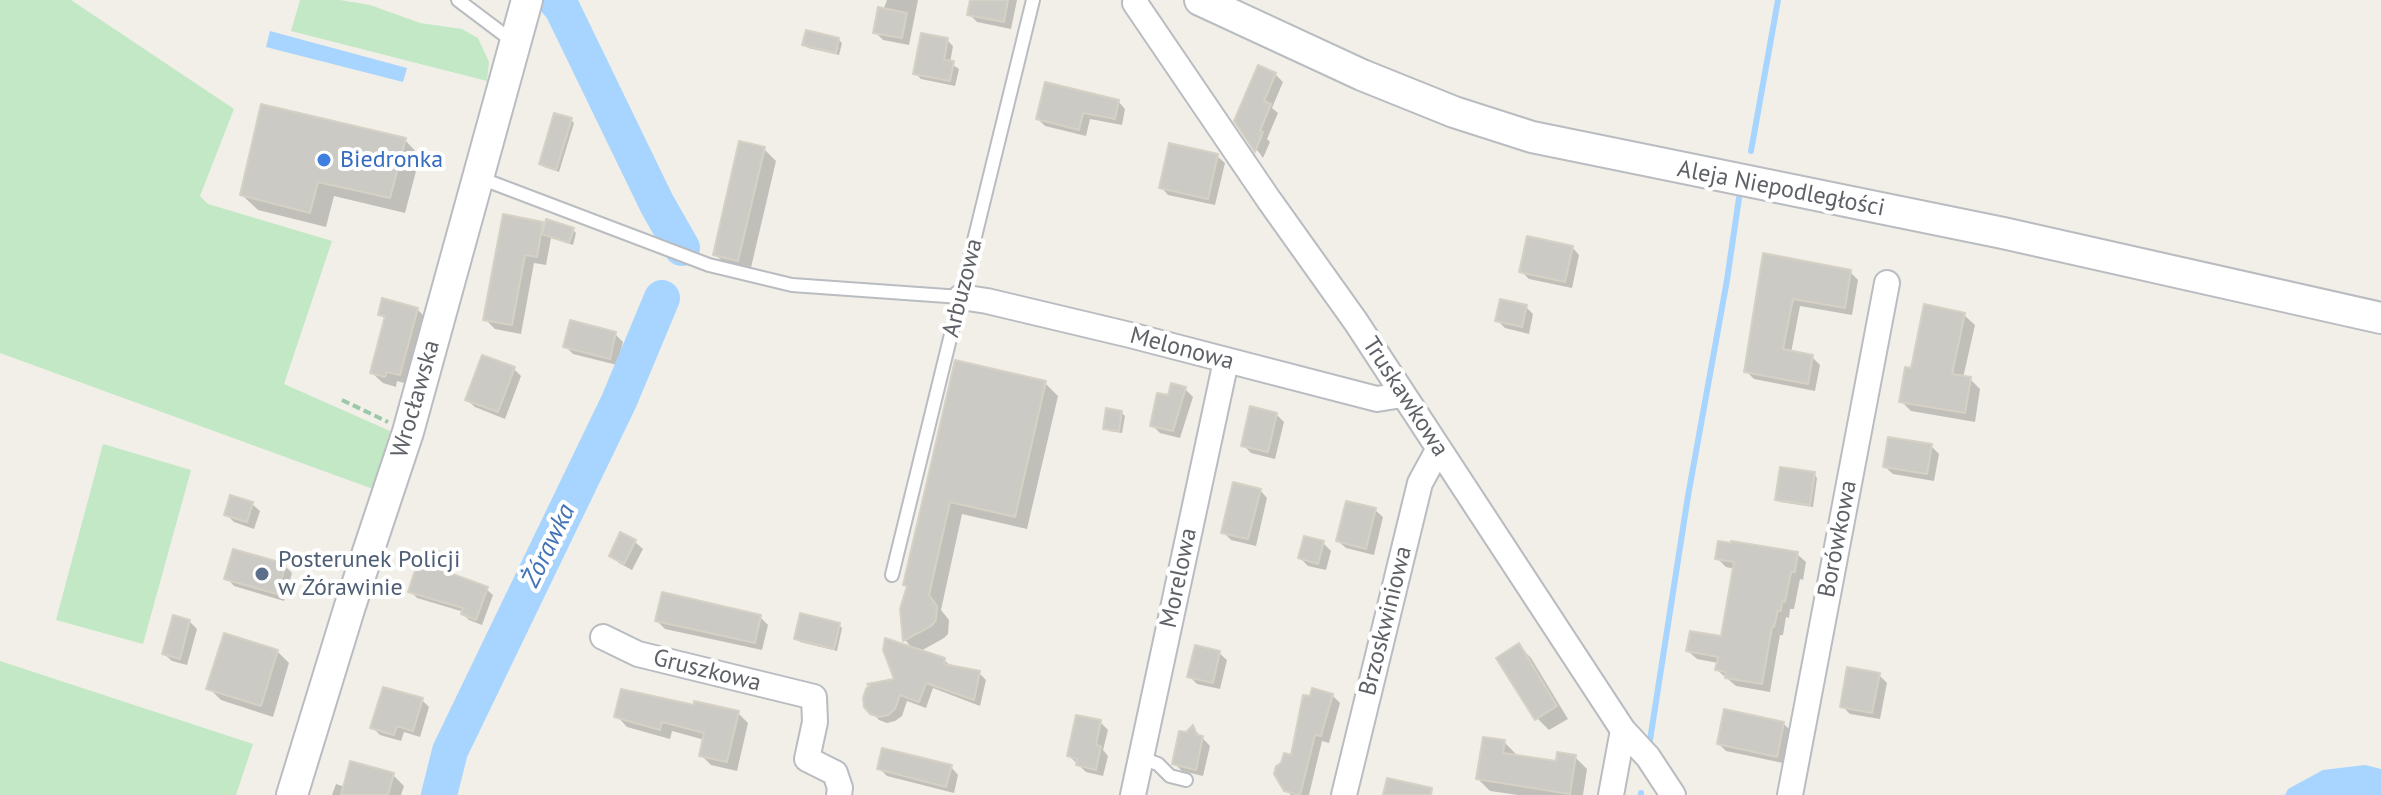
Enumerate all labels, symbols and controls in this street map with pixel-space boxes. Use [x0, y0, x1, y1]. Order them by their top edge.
place label: Biedronka [340, 146, 443, 174]
marker: Biedronka [315, 151, 333, 169]
street label: Aleja Niepodległości [1675, 155, 1887, 223]
street label: Arbuzowa [937, 236, 989, 340]
street label: Melonowa [1127, 321, 1237, 377]
street label: Truskawkowa [1356, 332, 1454, 462]
street label: Wrocławska [386, 337, 446, 461]
street label: Borówkowa [1813, 478, 1863, 600]
water label: Żórawka [516, 499, 582, 593]
street label: Morelowa [1154, 525, 1204, 631]
street label: Brzoskwiniowa [1354, 543, 1418, 699]
place label: Posterunek Policji w Żórawinie [278, 546, 460, 602]
marker: Posterunek Policji w Żórawinie [253, 565, 271, 583]
street label: Gruszkowa [650, 644, 764, 698]

